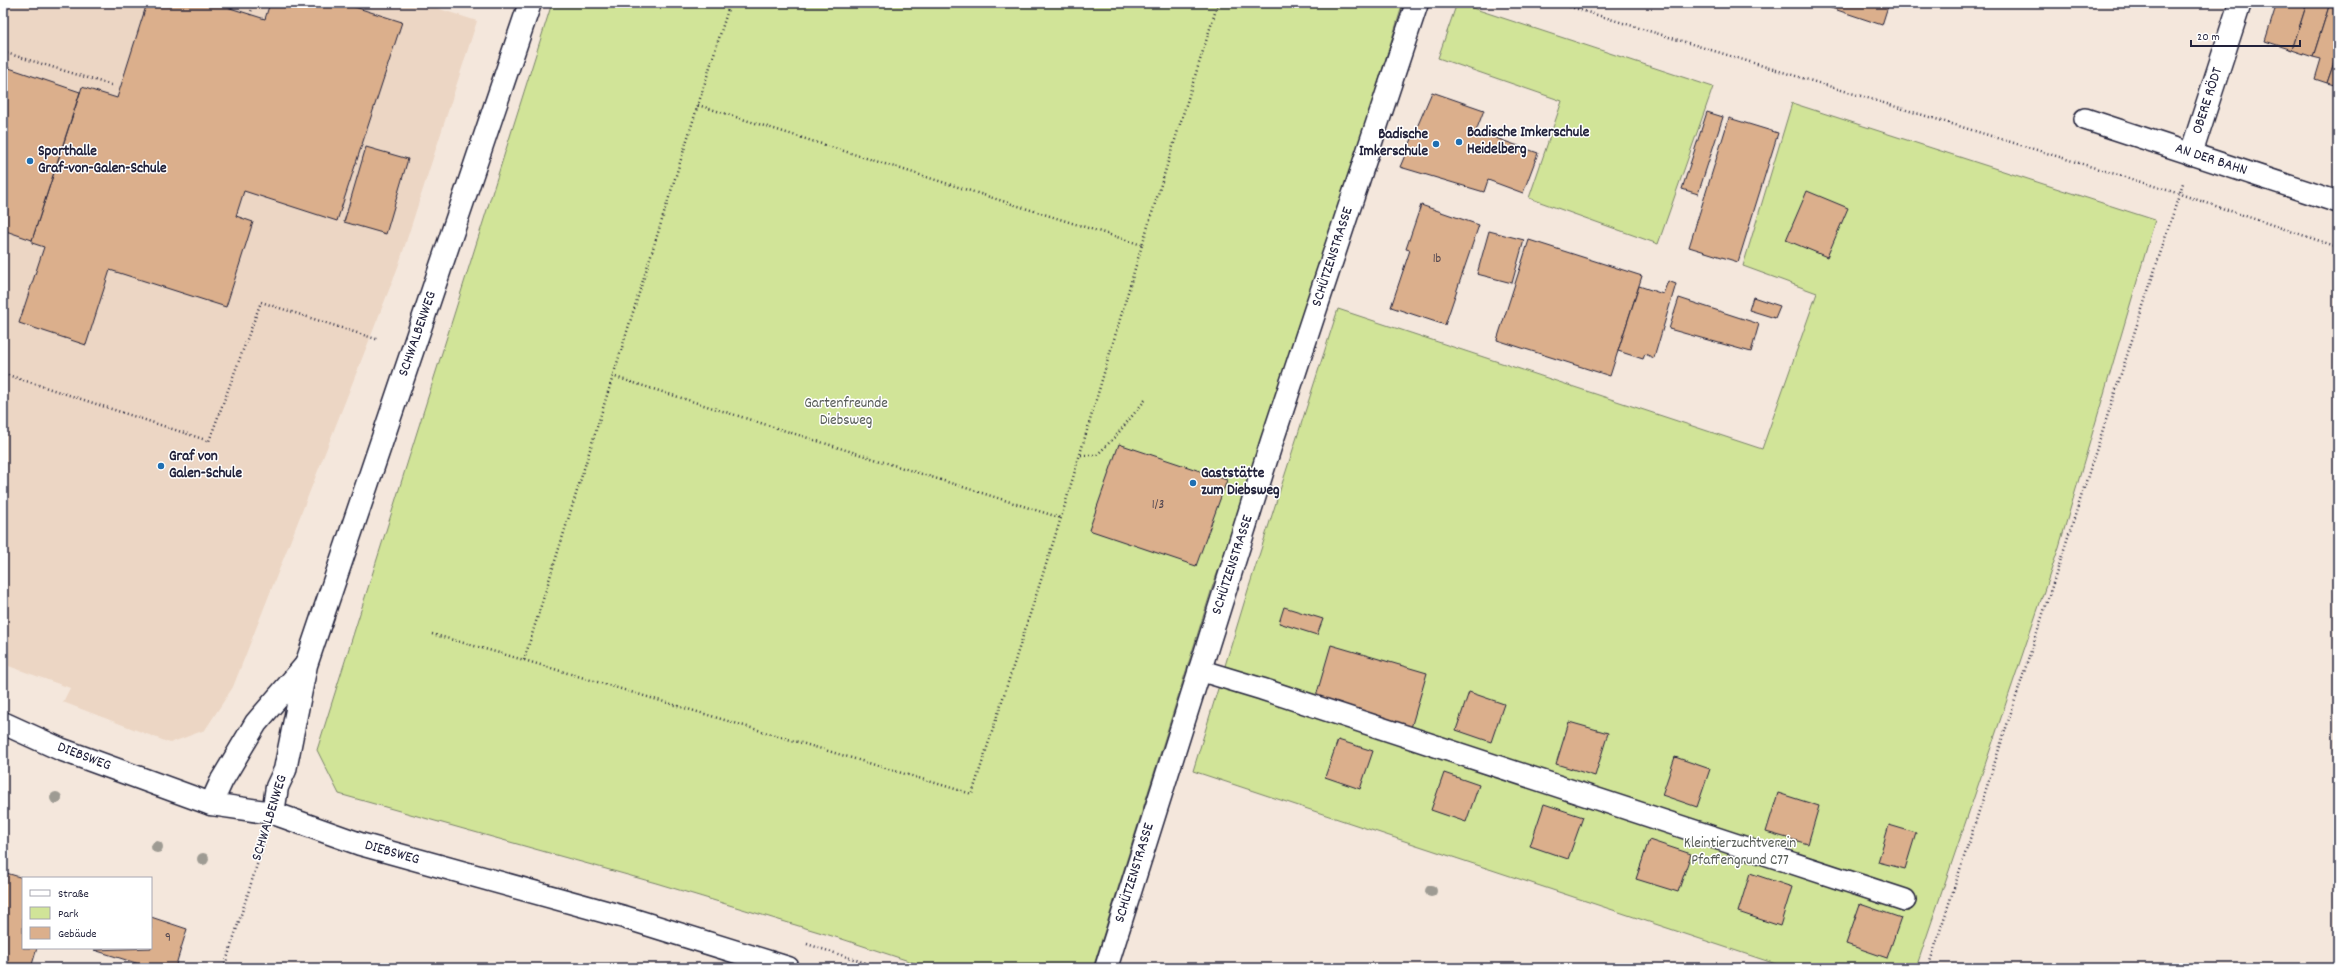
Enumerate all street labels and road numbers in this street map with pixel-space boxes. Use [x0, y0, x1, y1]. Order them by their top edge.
street label: OBERE RÖDT [2187, 65, 2229, 137]
street label: AN DER BAHN [2172, 138, 2250, 182]
street label: SCHÜTZENSTRASSE [1307, 204, 1360, 310]
street label: SCHWALBENWEG [393, 288, 443, 380]
street label: SCHÜTZENSTRASSE [1207, 512, 1260, 618]
street label: DIEBSWEG [54, 737, 114, 777]
street label: SCHWALBENWEG [246, 772, 294, 864]
street label: SCHÜTZENSTRASSE [1109, 820, 1161, 926]
street label: DIEBSWEG [362, 835, 422, 871]

